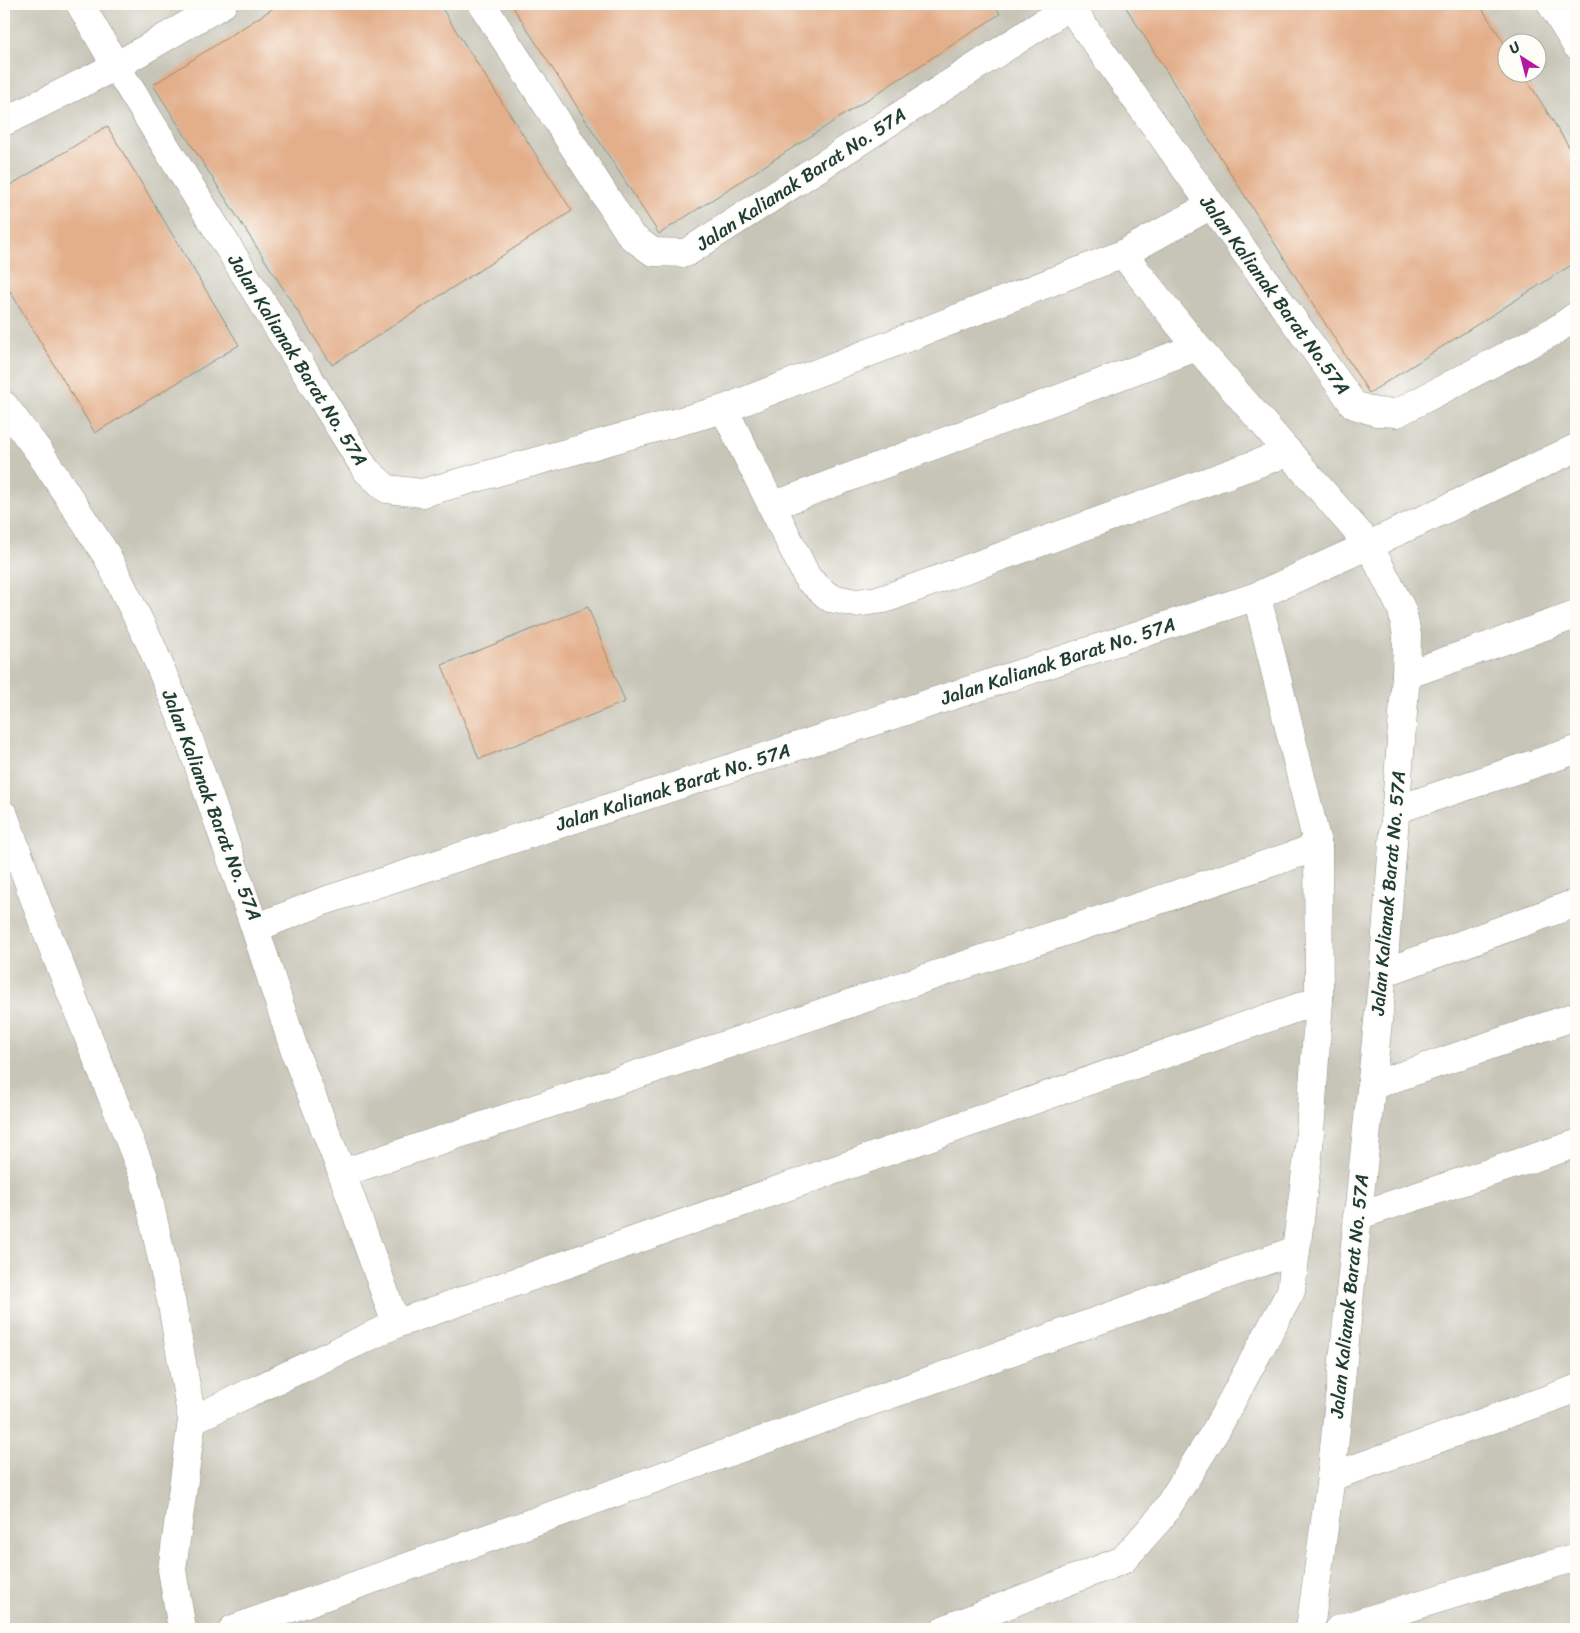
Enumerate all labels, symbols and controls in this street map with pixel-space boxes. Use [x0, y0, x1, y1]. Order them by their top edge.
north arrow [1498, 32, 1548, 82]
text: U [1504, 35, 1526, 61]
street label: Jalan Kalianak Barat No. 57A [688, 98, 913, 260]
street label: Jalan Kalianak Barat No.57A [1190, 187, 1359, 402]
street label: Jalan Kalianak Barat No. 57A [219, 246, 377, 473]
street label: Jalan Kalianak Barat No. 57A [935, 607, 1180, 715]
street label: Jalan Kalianak Barat No. 57A [152, 684, 271, 925]
street label: Jalan Kalianak Barat No. 57A [550, 733, 795, 841]
street label: Jalan Kalianak Barat No. 57A [1361, 769, 1415, 1018]
street label: Jalan Kalianak Barat No. 57A [1320, 1172, 1378, 1421]

